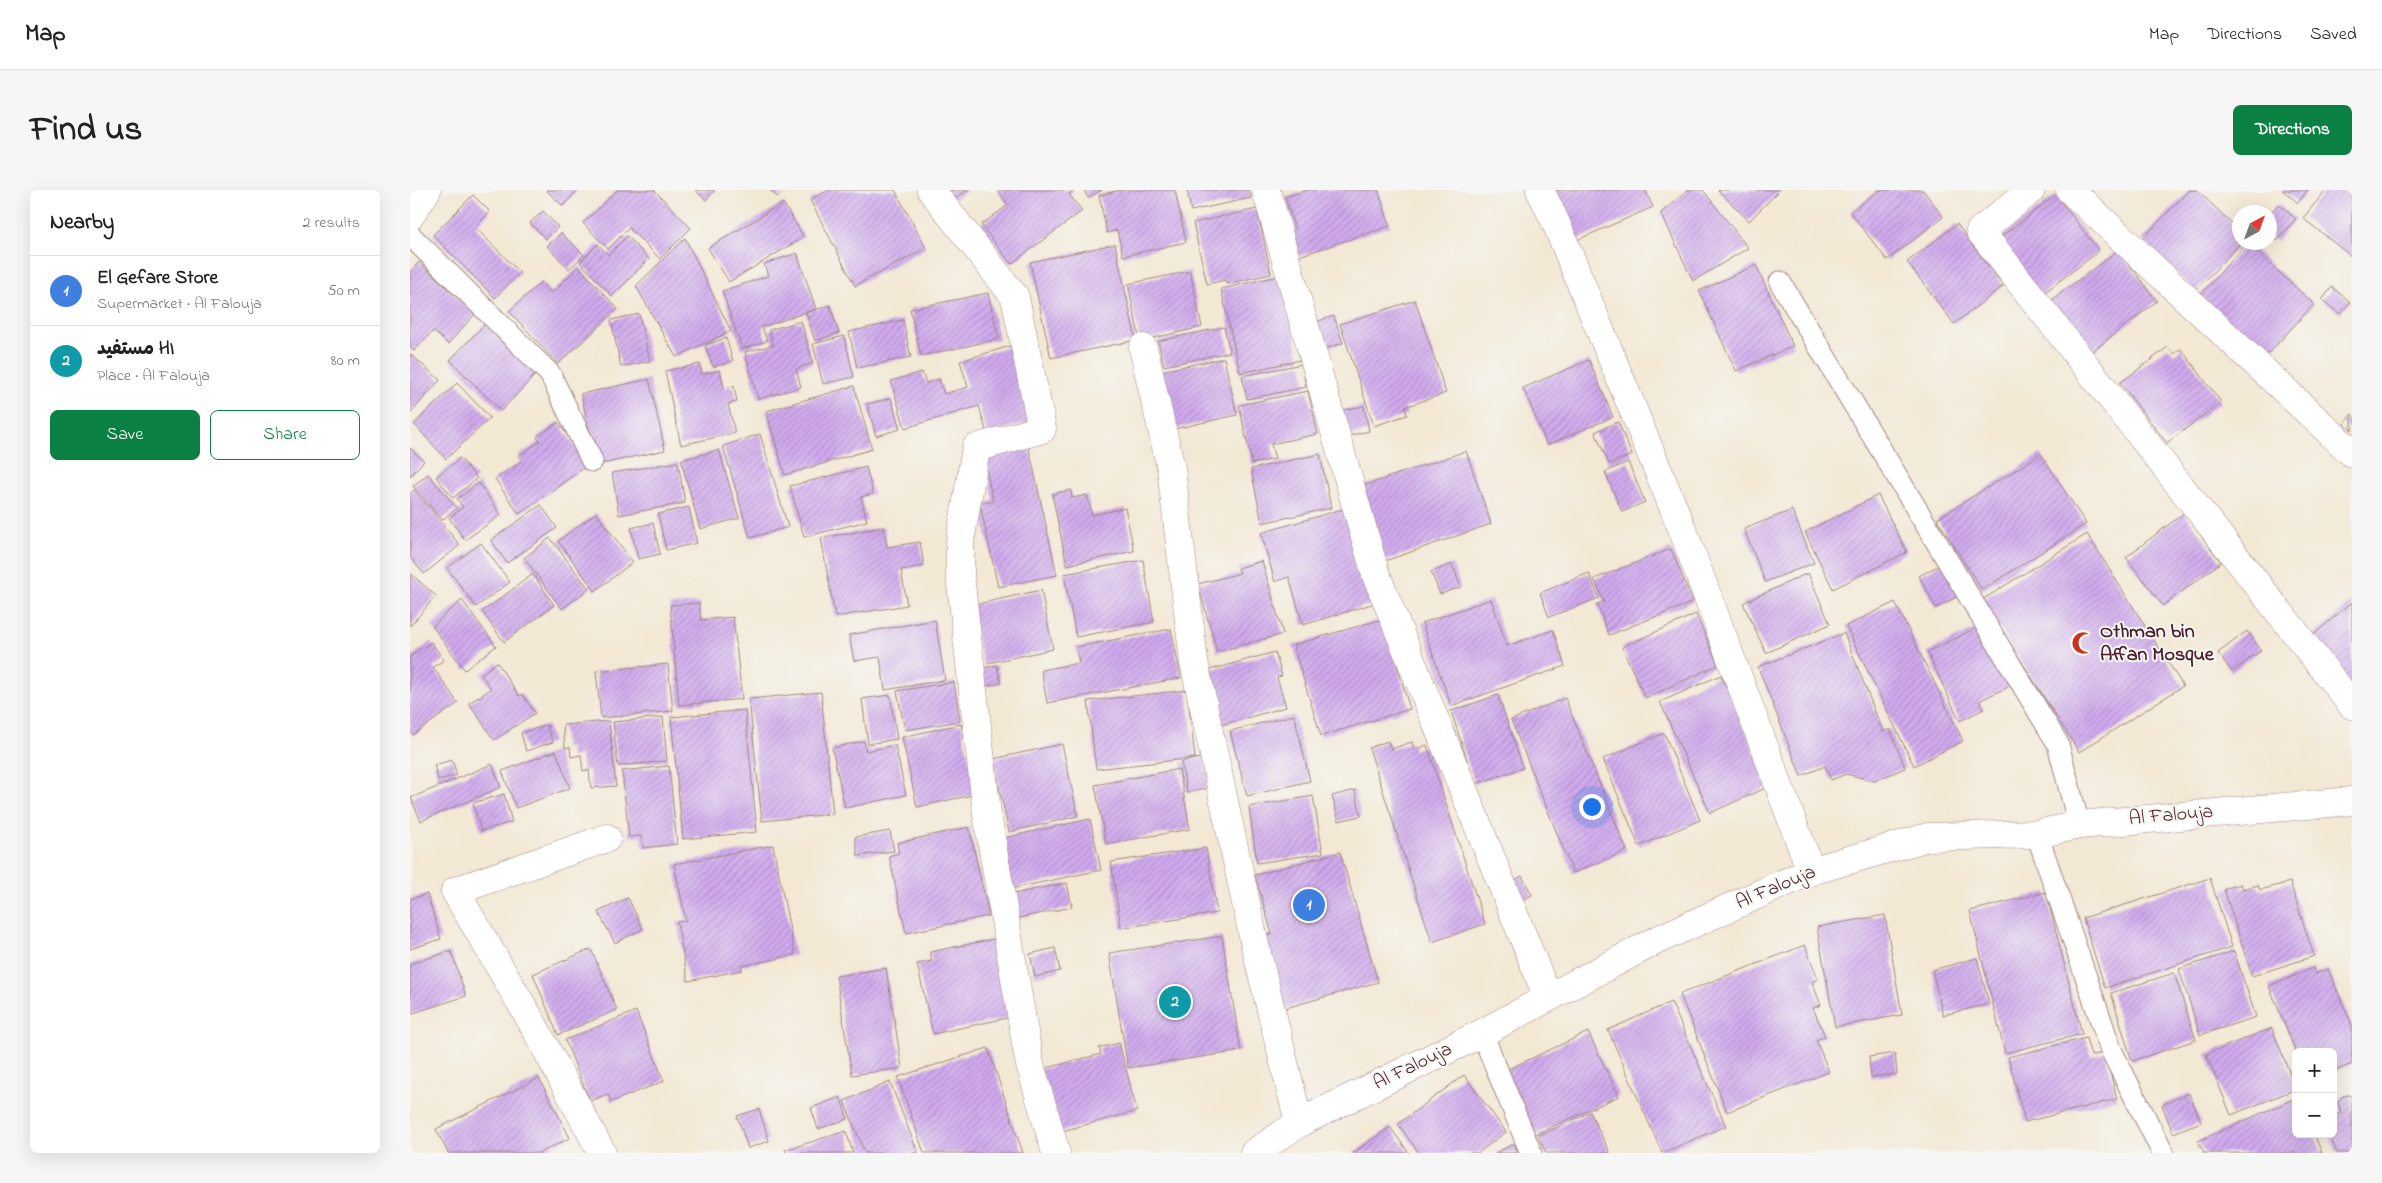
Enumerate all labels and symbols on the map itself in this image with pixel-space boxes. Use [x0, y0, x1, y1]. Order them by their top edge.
north arrow [2232, 205, 2277, 250]
place label: Othman bin Affan Mosque [2100, 618, 2215, 670]
mosque icon: Othman bin Affan Mosque [2070, 630, 2096, 656]
your location [1579, 794, 1605, 820]
street label: Al Falouja [2128, 798, 2214, 834]
street label: Al Falouja [1731, 858, 1821, 918]
pin: 1 [1293, 886, 1325, 924]
pin: 2 [1159, 983, 1191, 1021]
street label: Al Falouja [1369, 1035, 1457, 1099]

